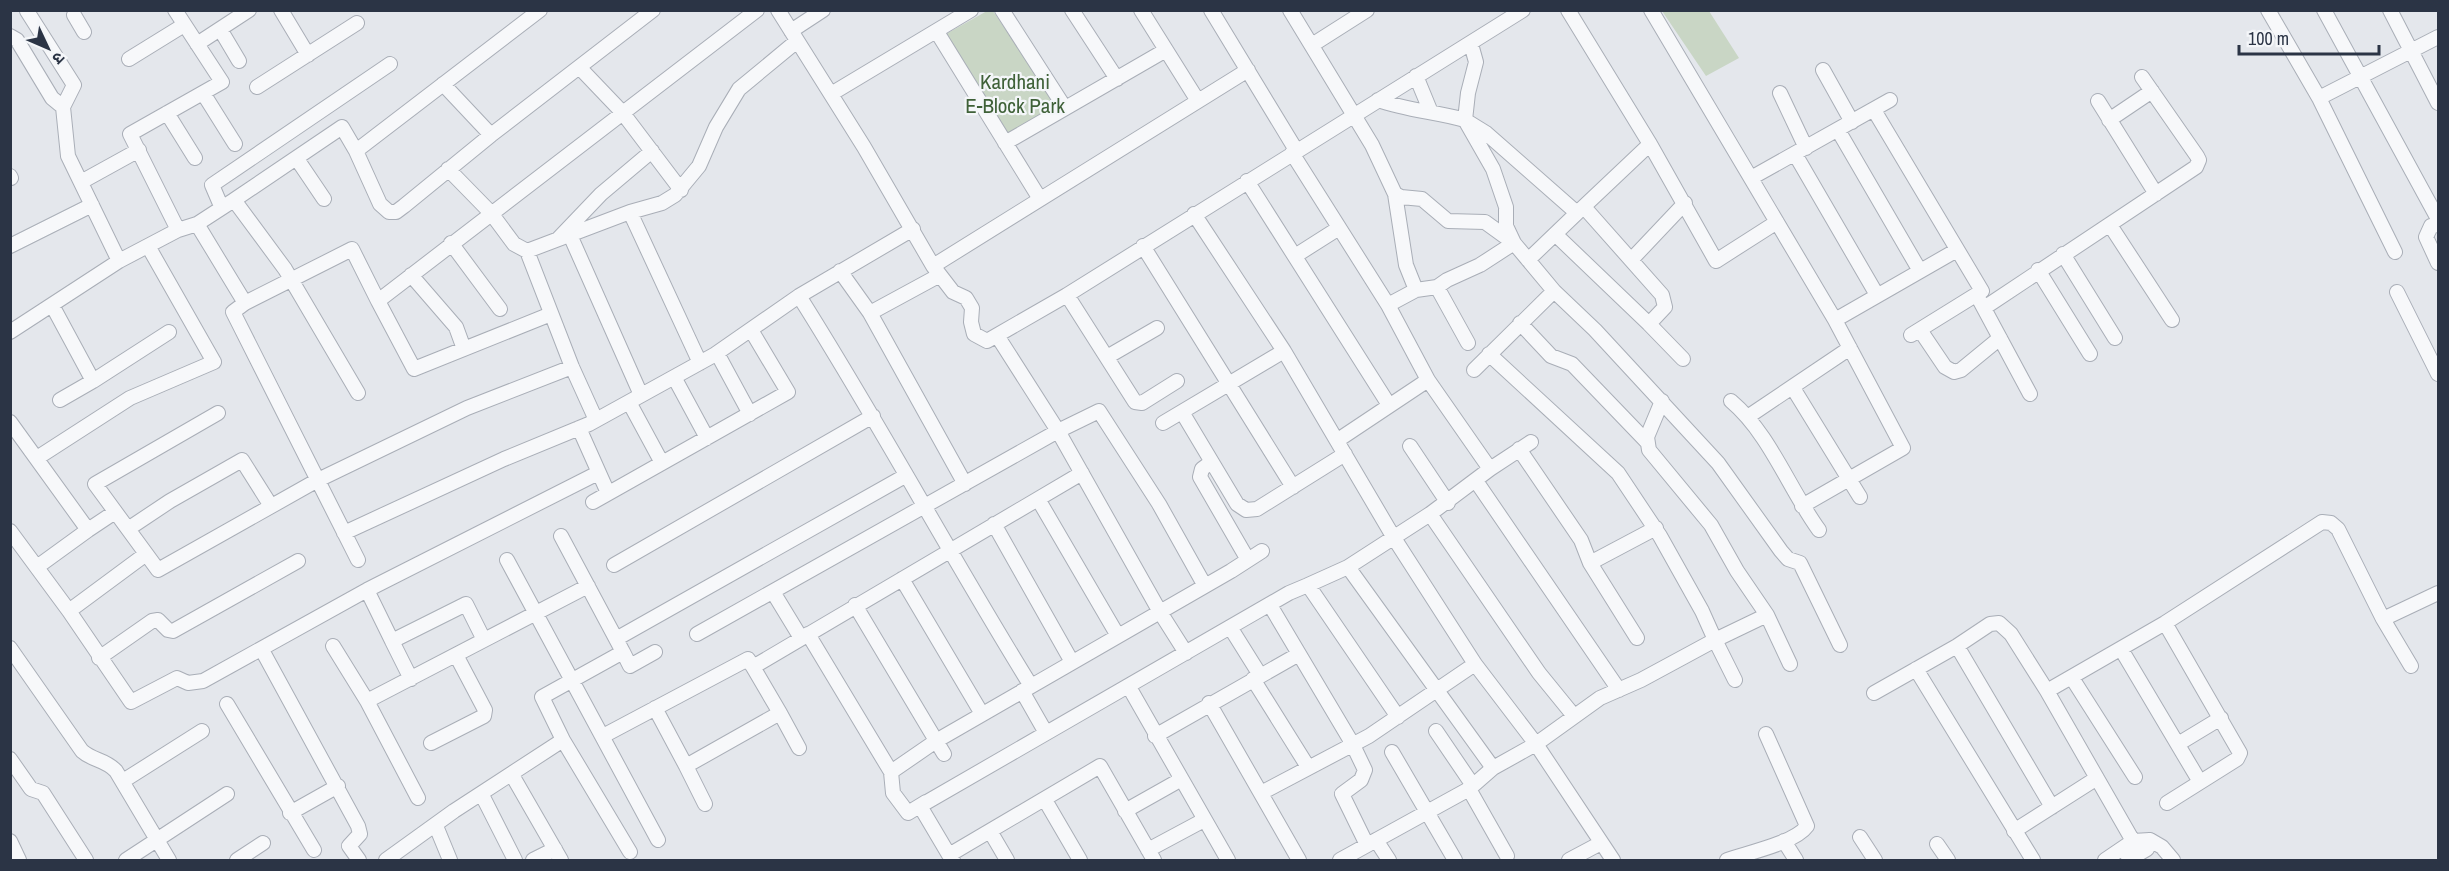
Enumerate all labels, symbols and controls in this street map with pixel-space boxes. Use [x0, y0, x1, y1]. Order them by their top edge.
north arrow [18, 18, 78, 78]
scale bar [2239, 18, 2378, 56]
text: 100 m [2248, 26, 2289, 51]
text: उ [47, 47, 70, 70]
park label: Kardhani E-Block Park [965, 67, 1065, 120]

